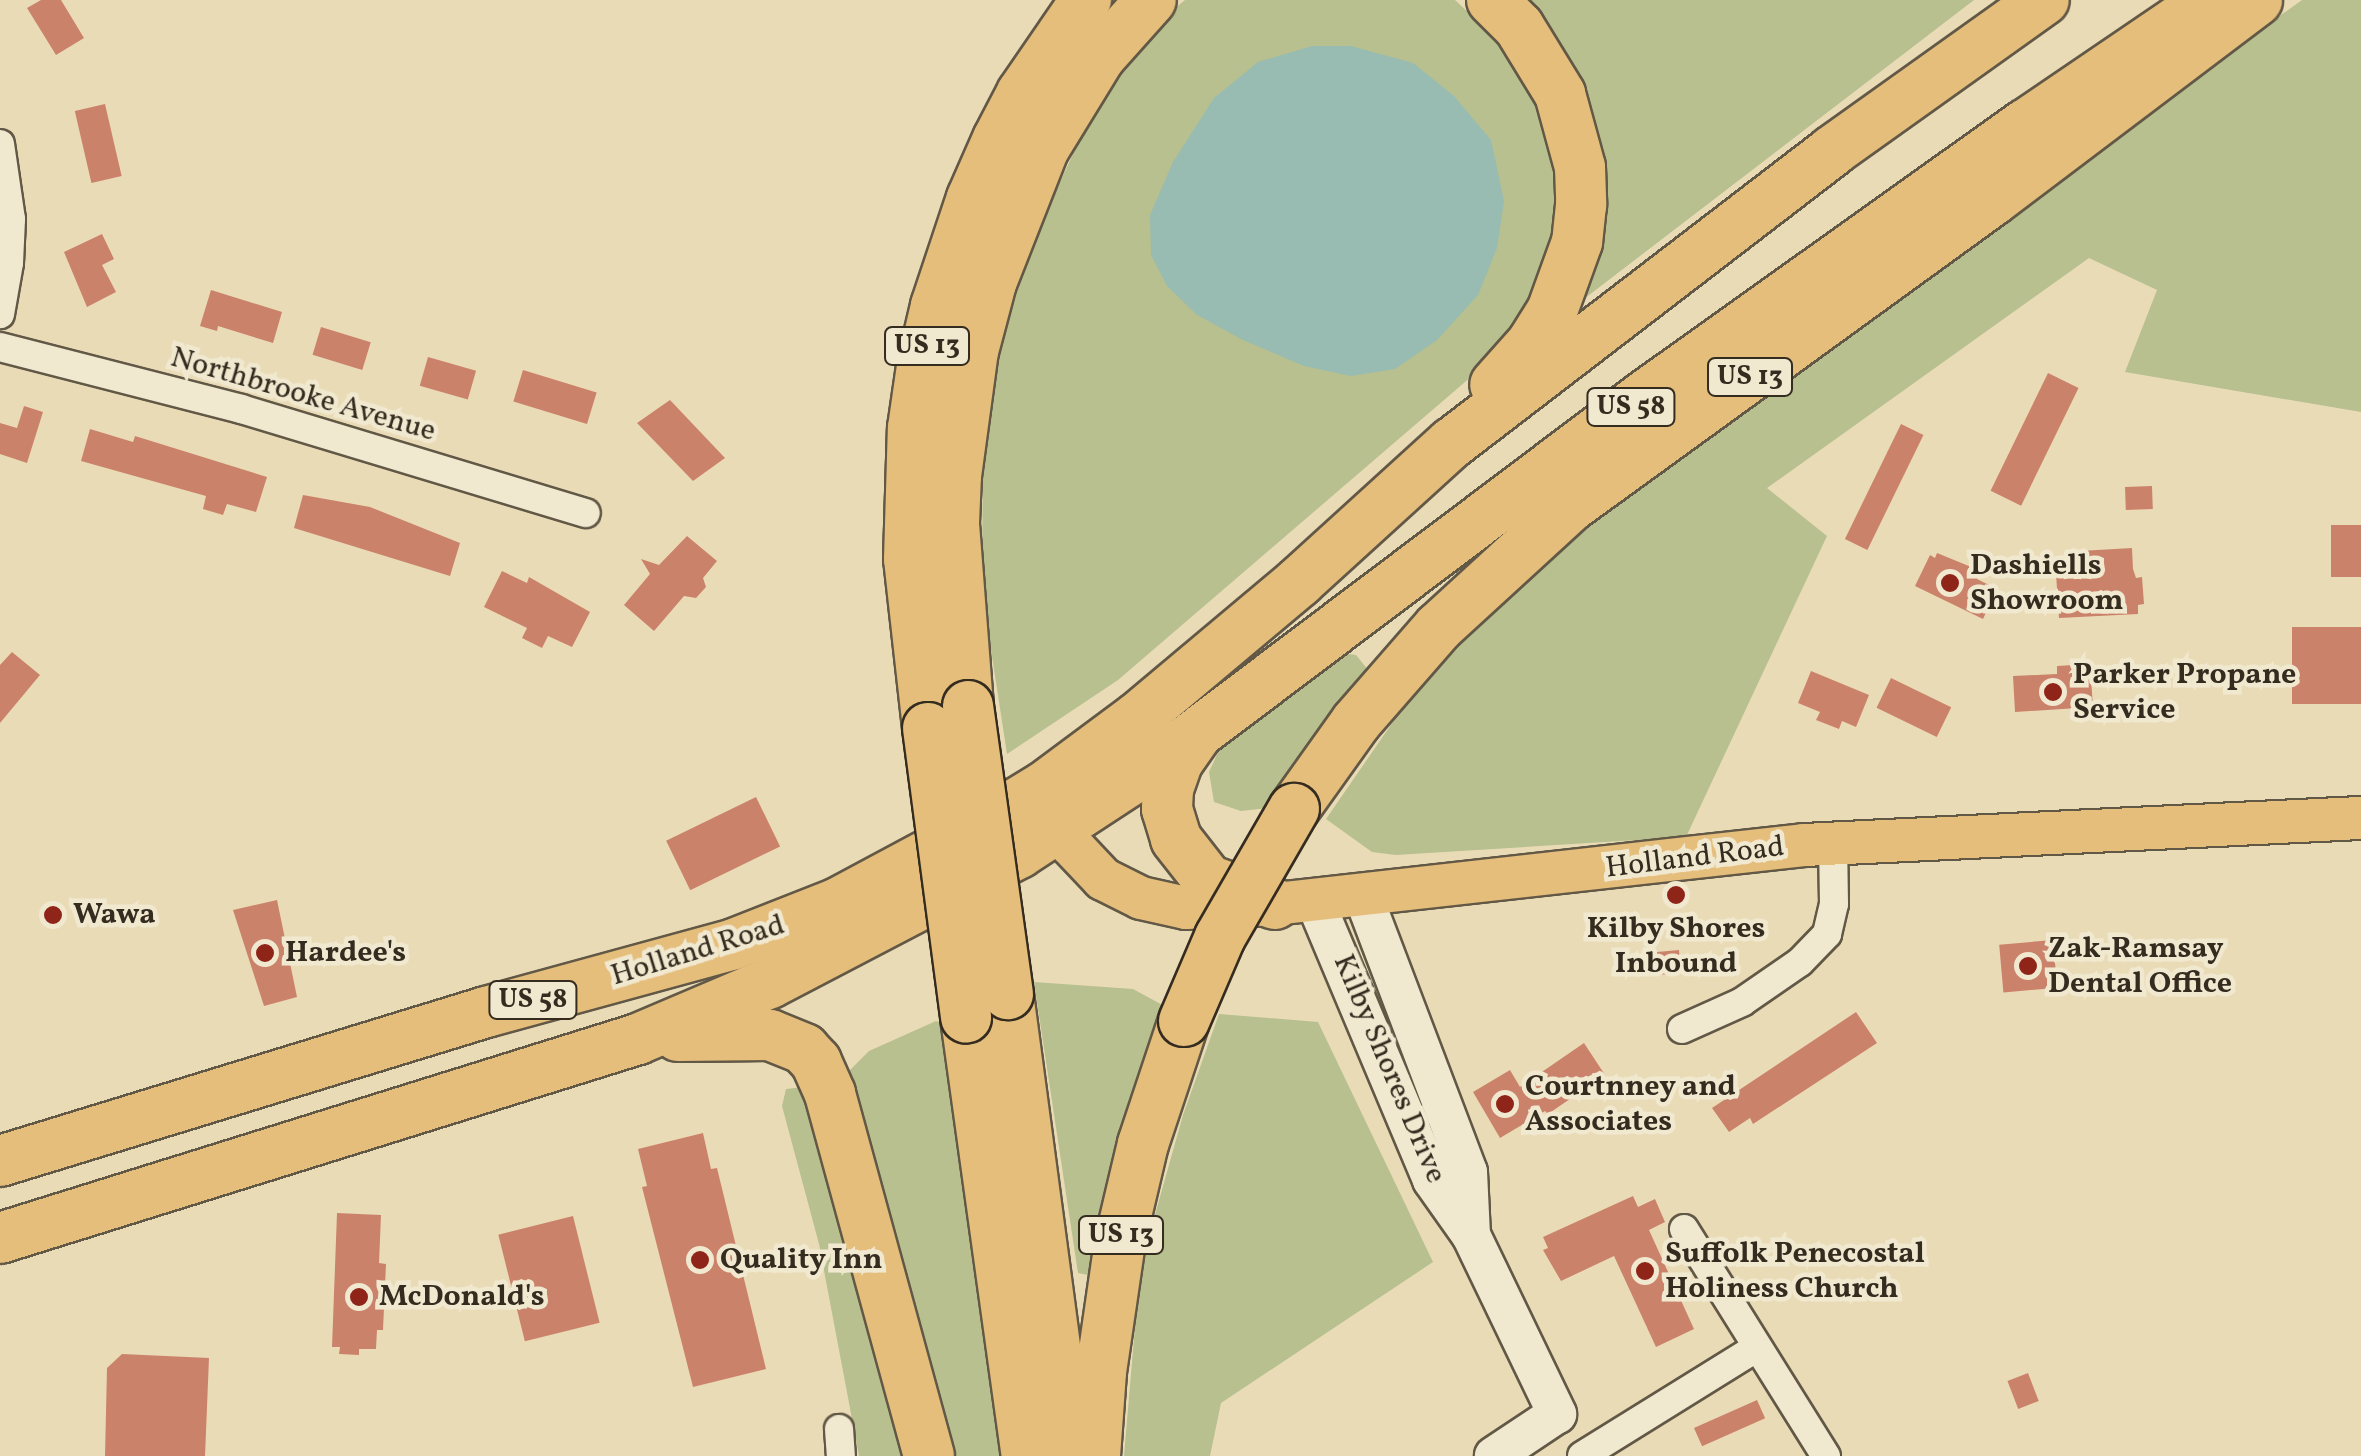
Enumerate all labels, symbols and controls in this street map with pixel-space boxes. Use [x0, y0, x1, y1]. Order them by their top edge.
road number: US 13 [882, 323, 972, 369]
street label: Northbrooke Avenue [166, 340, 440, 450]
road number: US 13 [1705, 354, 1795, 400]
road number: US 58 [1586, 384, 1676, 430]
place label: Dashiells Showroom [1970, 548, 2124, 618]
marker: Dashiells Showroom [1939, 572, 1961, 594]
place label: Parker Propane Service [2073, 657, 2296, 728]
marker: Parker Propane Service [2042, 681, 2064, 703]
street label: Holland Road [1604, 829, 1786, 887]
marker: Kilby Shores Inbound [1665, 884, 1687, 906]
place label: Wawa [73, 897, 156, 933]
marker: Wawa [42, 904, 64, 926]
street label: Holland Road [607, 908, 789, 994]
place label: Kilby Shores Inbound [1586, 911, 1766, 982]
place label: Zak-Ramsay Dental Office [2048, 931, 2232, 1002]
place label: Hardee's [285, 935, 406, 971]
marker: Hardee's [254, 942, 276, 964]
street label: Kilby Shores Drive [1324, 949, 1454, 1189]
marker: Zak-Ramsay Dental Office [2017, 955, 2039, 977]
road number: US 58 [488, 977, 578, 1023]
place label: Courtnney and Associates [1525, 1069, 1736, 1140]
marker: Courtnney and Associates [1494, 1093, 1516, 1115]
road number: US 13 [1076, 1212, 1166, 1258]
place label: Suffolk Penecostal Holiness Church [1665, 1236, 1925, 1306]
place label: Quality Inn [720, 1242, 883, 1278]
marker: Quality Inn [689, 1249, 711, 1271]
marker: Suffolk Penecostal Holiness Church [1634, 1260, 1656, 1282]
place label: McDonald's [379, 1279, 545, 1315]
marker: McDonald's [348, 1286, 370, 1308]

